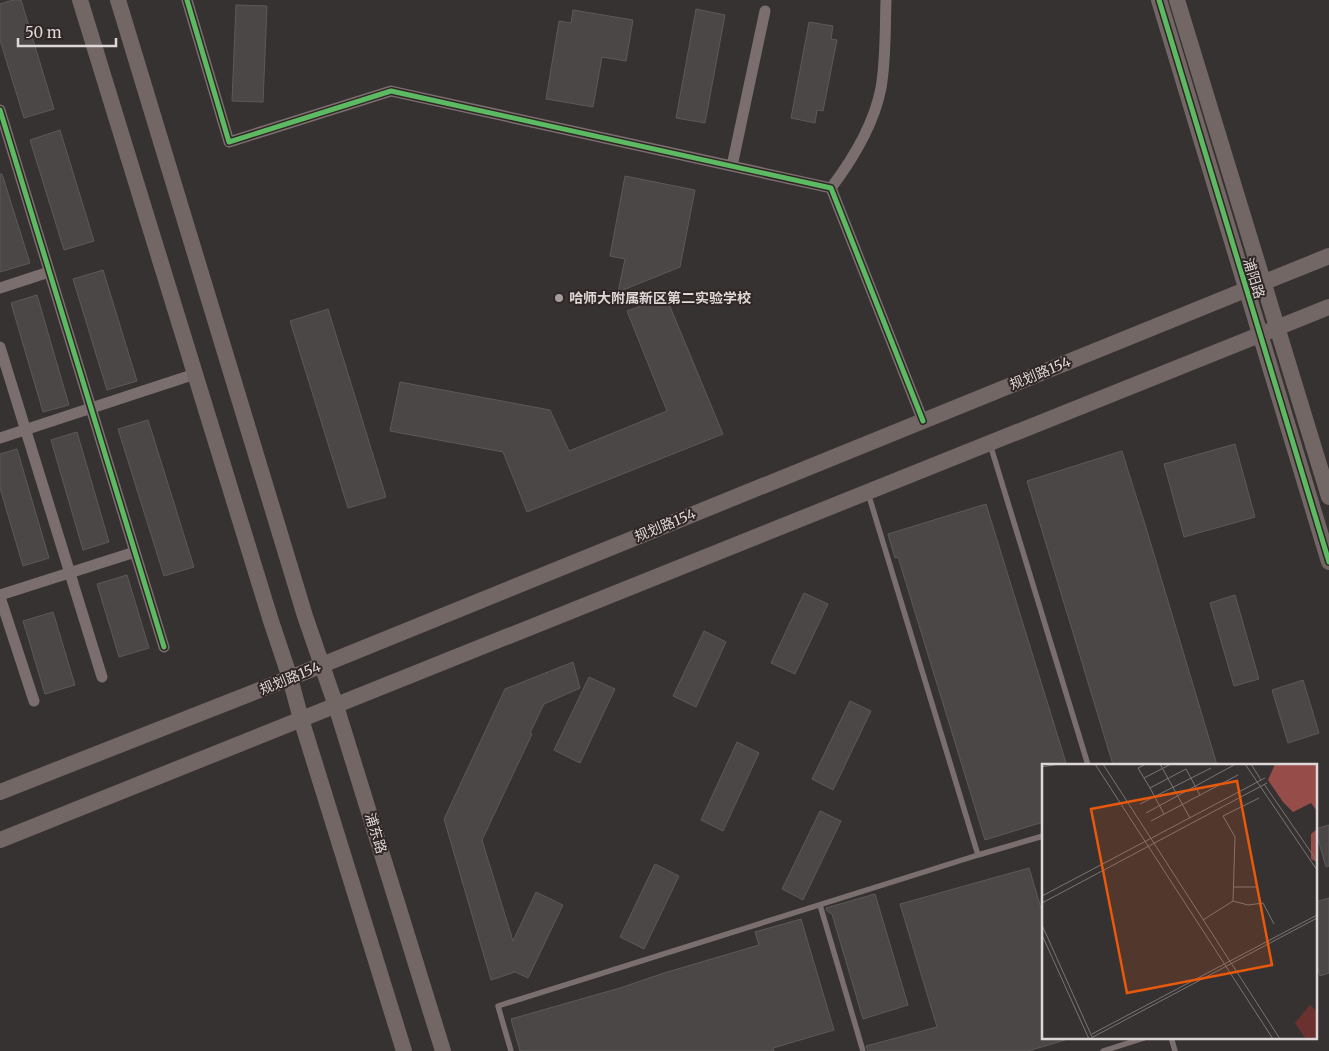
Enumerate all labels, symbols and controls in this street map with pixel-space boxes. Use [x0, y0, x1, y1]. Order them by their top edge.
scale bar [18, 15, 115, 47]
text: 50 m [25, 23, 62, 42]
street label: 浦阳路 [1239, 255, 1269, 301]
place label: 哈师大附属新区第二实验学校 [569, 289, 751, 307]
marker: 哈师大附属新区第二实验学校 [553, 292, 565, 304]
street label: 规划路154 [1007, 352, 1074, 393]
street label: 规划路154 [632, 504, 699, 545]
street label: 规划路154 [257, 657, 324, 698]
inset map [1042, 764, 1316, 1038]
street label: 浦东路 [361, 810, 391, 856]

